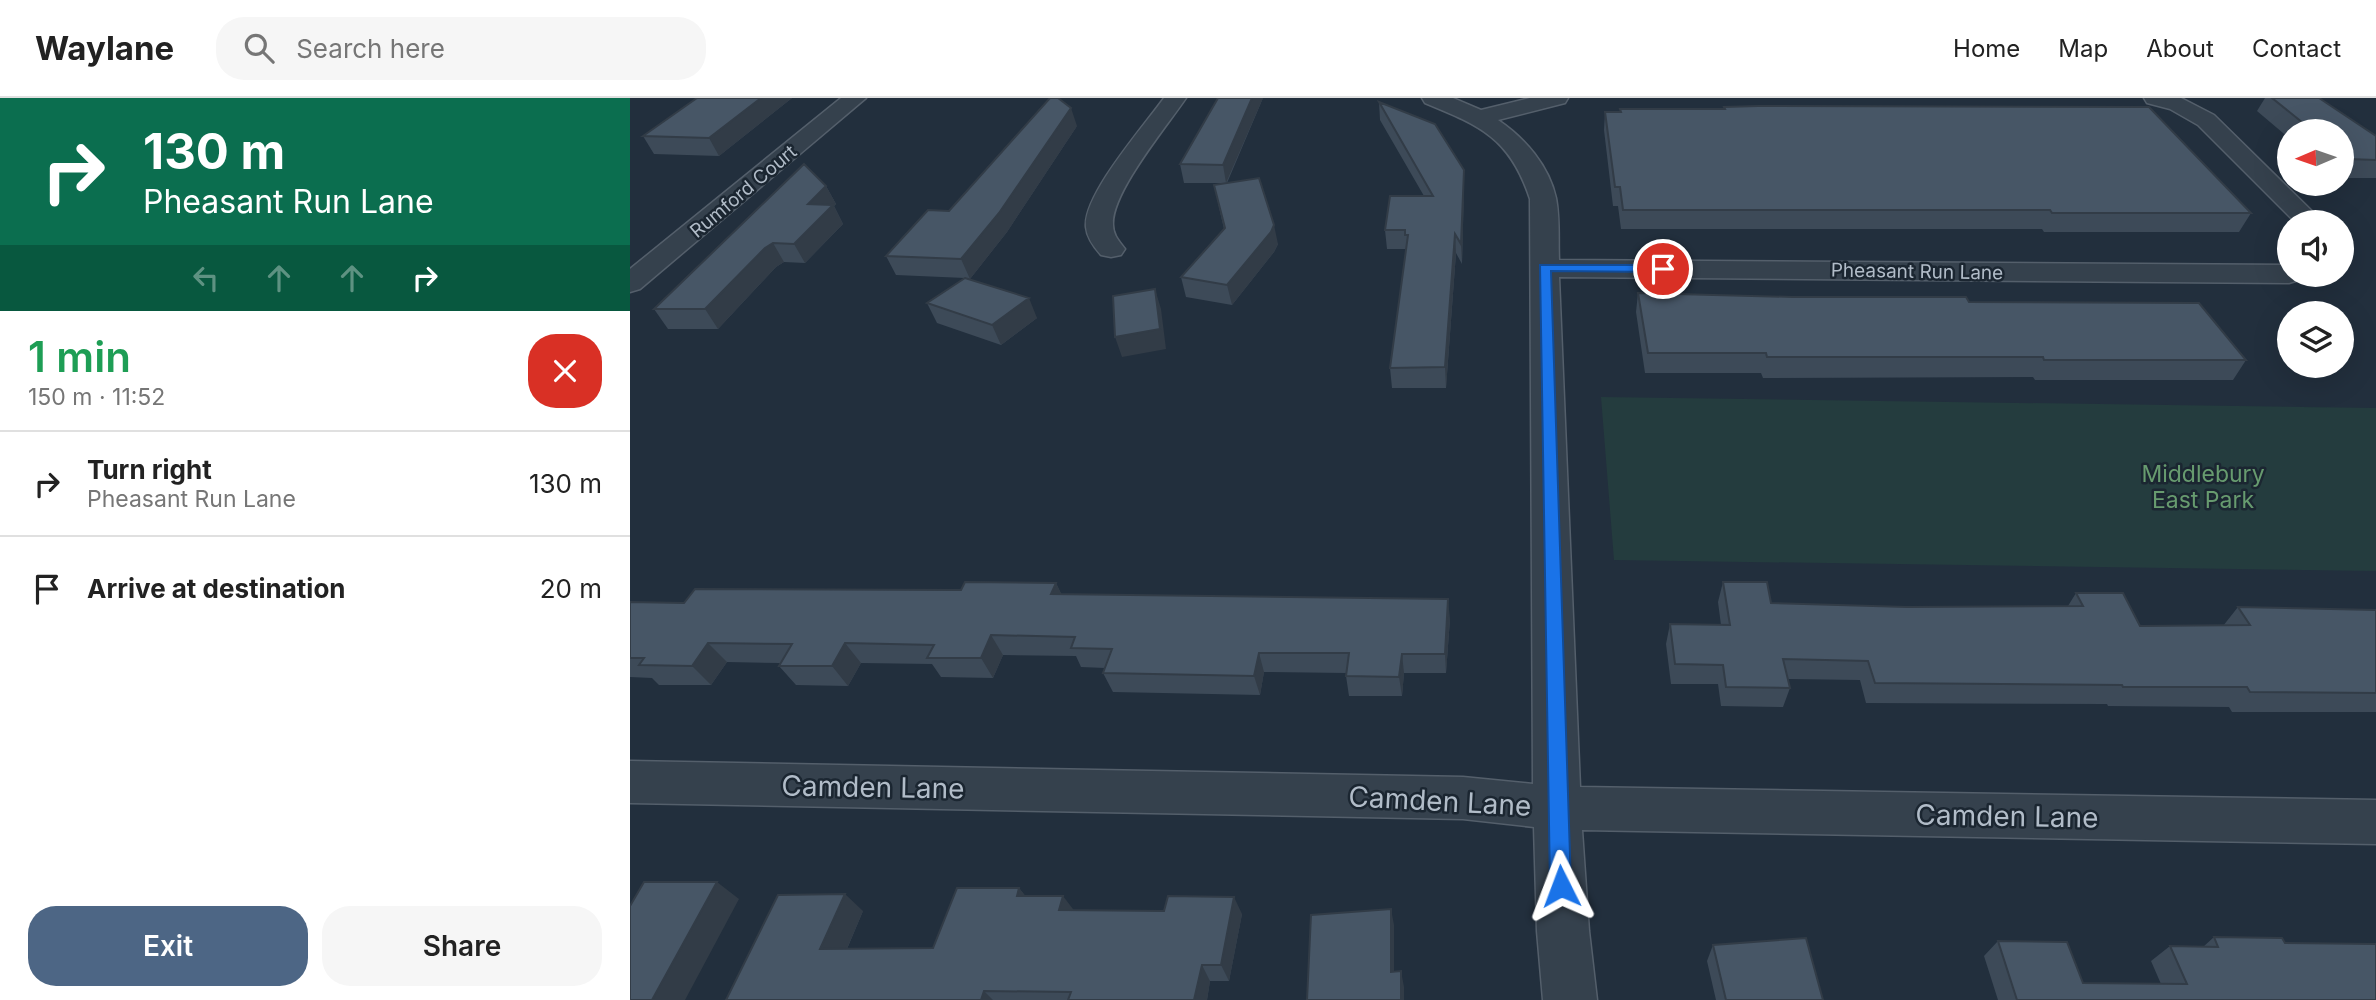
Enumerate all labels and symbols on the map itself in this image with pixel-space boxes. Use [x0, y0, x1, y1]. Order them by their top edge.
north arrow [2277, 119, 2354, 196]
street label: Rumford Court [685, 140, 801, 243]
pin [1633, 239, 1693, 299]
street label: Pheasant Run Lane [1831, 258, 2003, 285]
park label: Middlebury East Park [2141, 460, 2265, 514]
street label: Camden Lane [781, 768, 965, 806]
street label: Camden Lane [1348, 779, 1532, 823]
street label: Camden Lane [1915, 797, 2099, 835]
position arrow [1524, 849, 1598, 923]

